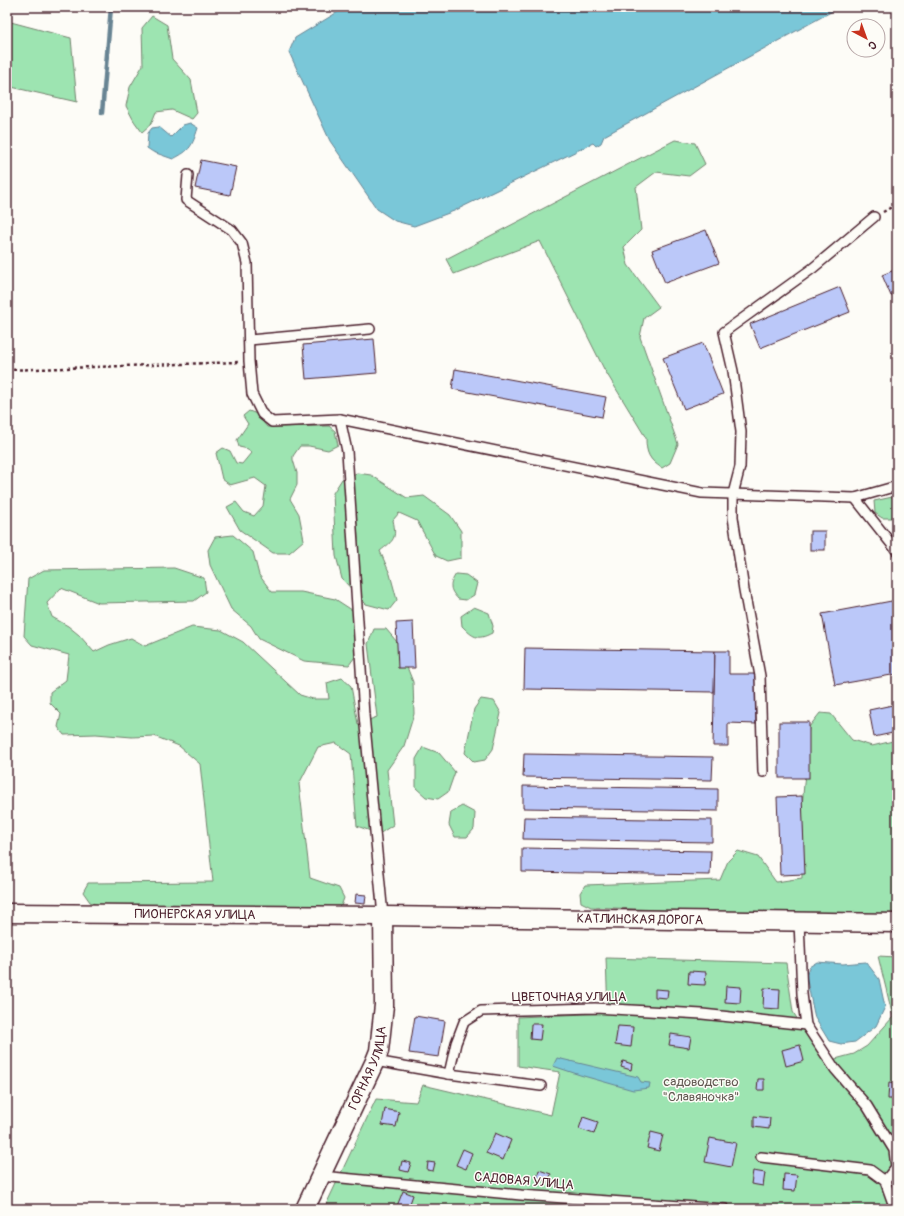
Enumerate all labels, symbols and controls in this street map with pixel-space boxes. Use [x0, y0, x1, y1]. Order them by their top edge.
north arrow [846, 18, 886, 58]
text: С [865, 38, 879, 52]
street label: ПИОНЕРСКАЯ УЛИЦА [135, 906, 256, 923]
street label: КАТЛИНСКАЯ ДОРОГА [576, 911, 704, 928]
street label: ЦВЕТОЧНАЯ УЛИЦА [512, 989, 627, 1005]
street label: ГОРНАЯ УЛИЦА [345, 1025, 390, 1113]
park label: садоводство "Славяночка" [663, 1074, 739, 1105]
street label: САДОВАЯ УЛИЦА [474, 1169, 575, 1193]

